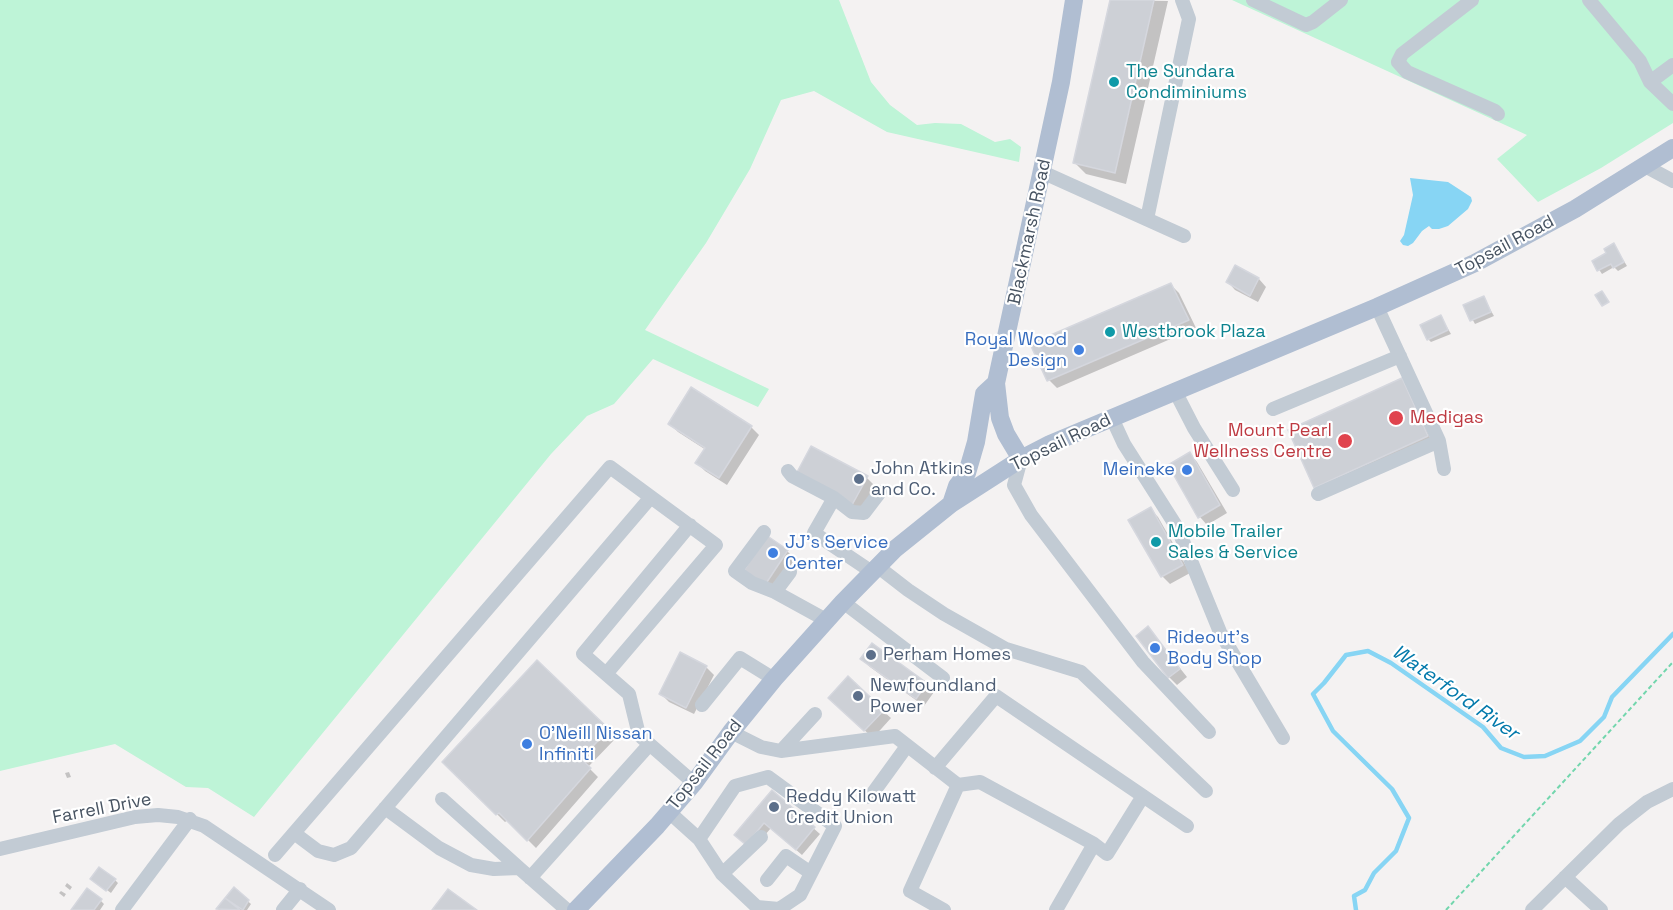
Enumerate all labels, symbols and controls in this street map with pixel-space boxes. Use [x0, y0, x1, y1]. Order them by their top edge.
place label: The Sundara Condiminiums [1126, 61, 1247, 104]
marker: The Sundara Condiminiums [1107, 75, 1121, 89]
street label: Blackmarsh Road [1004, 157, 1056, 307]
street label: Topsail Road [1452, 211, 1558, 281]
place label: Westbrook Plaza [1122, 321, 1266, 343]
marker: Westbrook Plaza [1103, 325, 1117, 339]
place label: Royal Wood Design [965, 329, 1067, 372]
marker: Royal Wood Design [1072, 343, 1086, 357]
place label: Medigas [1410, 407, 1484, 429]
street label: Topsail Road [1007, 409, 1115, 477]
marker: Medigas [1387, 409, 1405, 427]
place label: Mount Pearl Wellness Centre [1193, 420, 1332, 462]
marker: Mount Pearl Wellness Centre [1336, 432, 1354, 450]
place label: John Atkins and Co. [871, 458, 973, 500]
place label: Meineke [1103, 459, 1175, 481]
marker: Meineke [1180, 463, 1194, 477]
marker: John Atkins and Co. [852, 472, 866, 486]
place label: Mobile Trailer Sales & Service [1168, 521, 1298, 564]
place label: JJ's Service Center [785, 532, 889, 574]
marker: Mobile Trailer Sales & Service [1149, 535, 1163, 549]
marker: JJ's Service Center [766, 546, 780, 560]
place label: Rideout's Body Shop [1167, 627, 1262, 670]
water label: Waterford River [1387, 640, 1523, 746]
marker: Rideout's Body Shop [1148, 641, 1162, 655]
place label: Perham Homes [883, 644, 1011, 666]
marker: Perham Homes [864, 648, 878, 662]
place label: Newfoundland Power [870, 675, 997, 718]
marker: Newfoundland Power [851, 689, 865, 703]
street label: Topsail Road [663, 715, 747, 815]
place label: O'Neill Nissan Infiniti [539, 723, 652, 766]
marker: O'Neill Nissan Infiniti [520, 737, 534, 751]
place label: Reddy Kilowatt Credit Union [786, 786, 916, 828]
street label: Farrell Drive [51, 789, 153, 829]
marker: Reddy Kilowatt Credit Union [767, 800, 781, 814]

